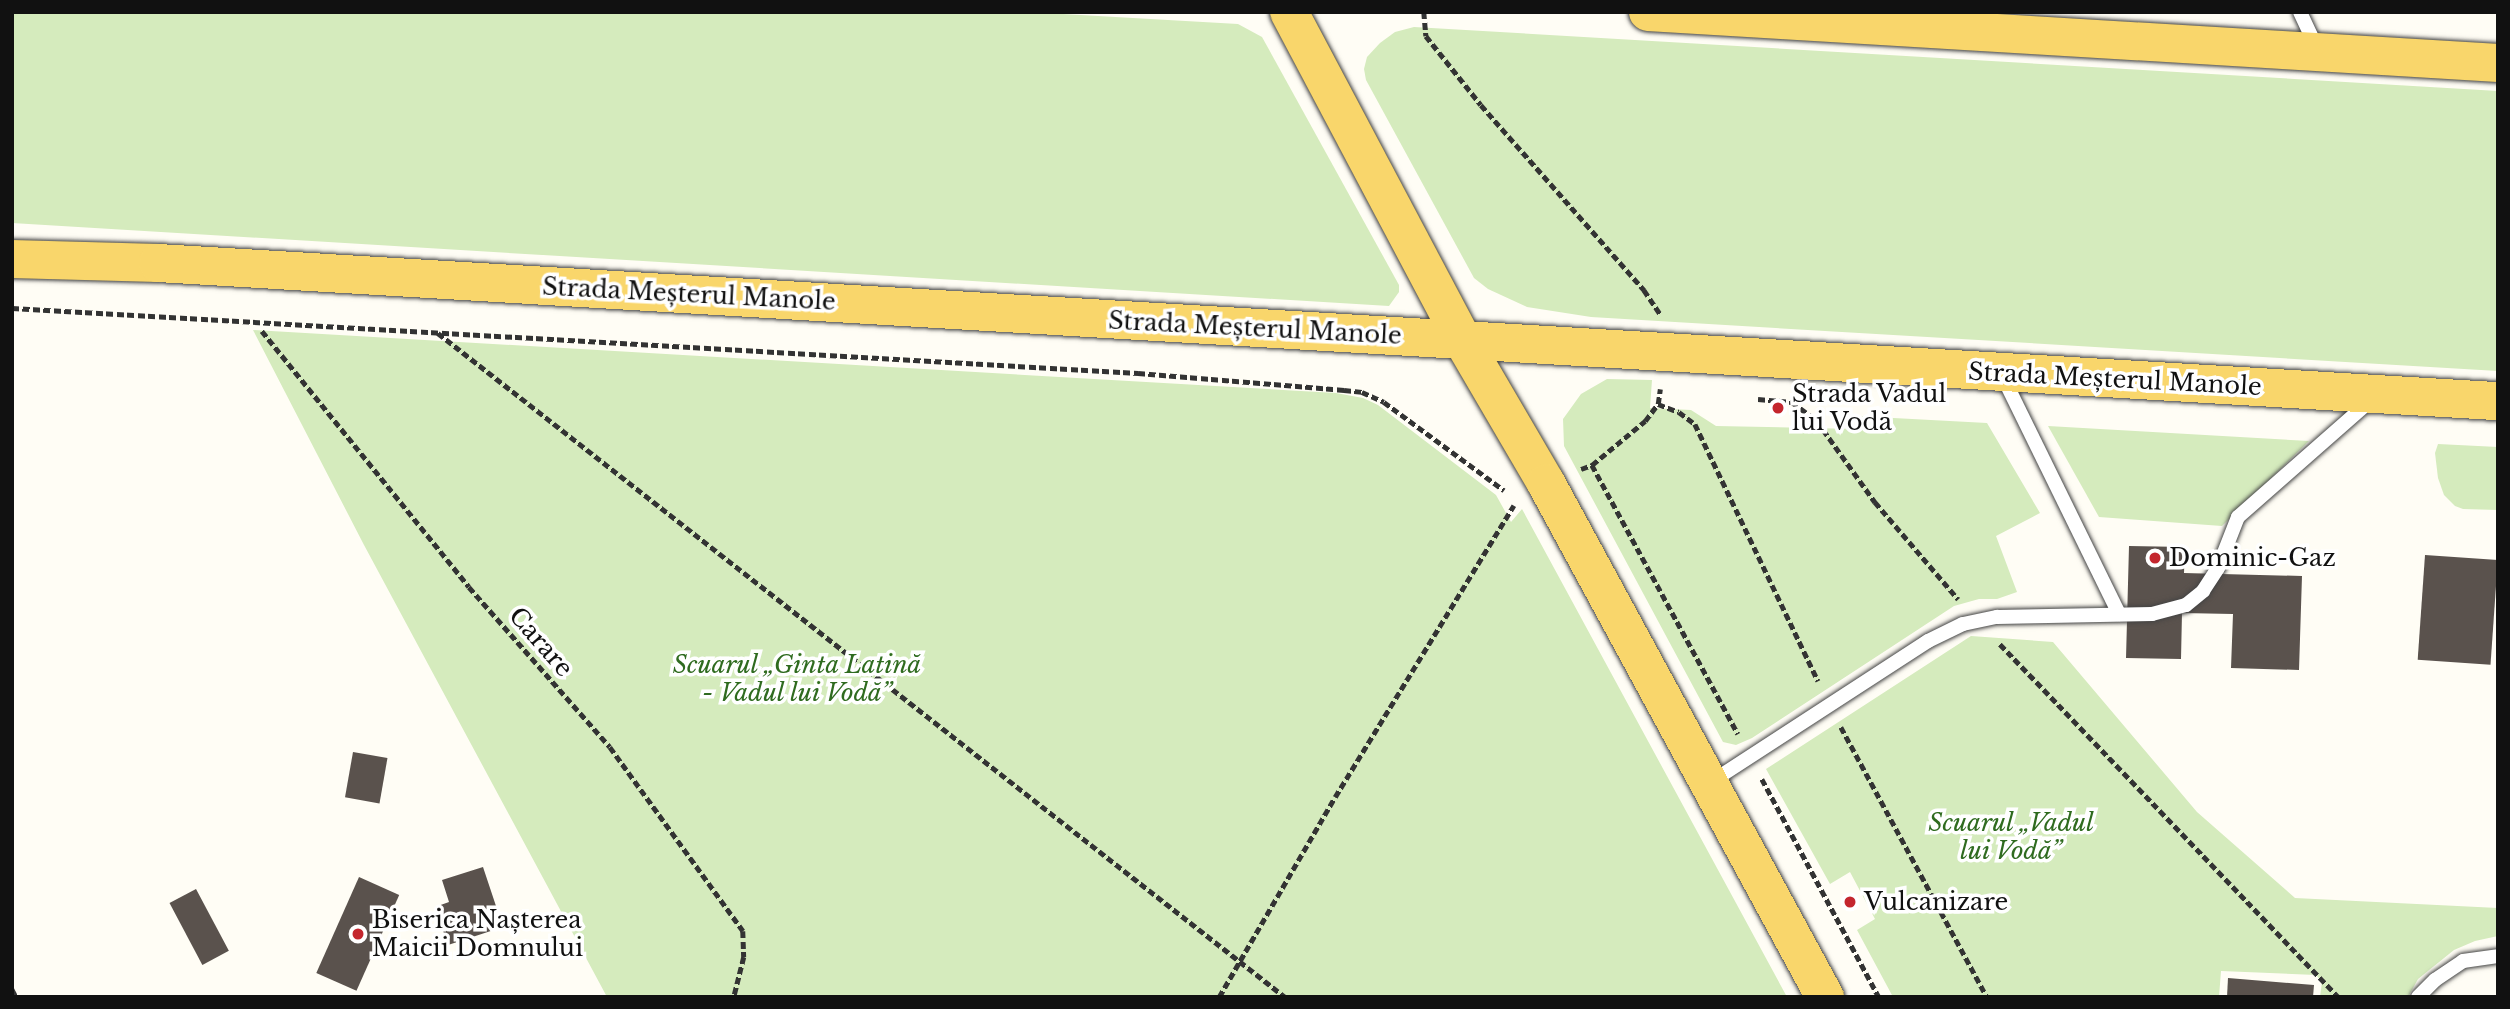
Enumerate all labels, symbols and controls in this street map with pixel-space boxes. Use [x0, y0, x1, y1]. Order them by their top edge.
street label: Strada Meșterul Manole [541, 272, 837, 316]
street label: Strada Meșterul Manole [1107, 306, 1403, 350]
street label: Strada Meșterul Manole [1967, 357, 2263, 401]
place label: Strada Vadul lui Vodă [1792, 380, 1947, 436]
marker: Strada Vadul lui Vodă [1770, 400, 1786, 416]
place label: Dominic-Gaz [2169, 544, 2336, 572]
marker: Dominic-Gaz [2147, 550, 2163, 566]
street label: Carare [503, 602, 579, 682]
park label: Scuarul „Ginta Latină - Vadul lui Vodă” [672, 651, 922, 707]
park label: Scuarul „Vadul lui Vodă” [1928, 809, 2094, 865]
place label: Vulcanizare [1864, 888, 2008, 916]
marker: Vulcanizare [1842, 894, 1858, 910]
place label: Biserica Nașterea Maicii Domnului [372, 906, 583, 962]
marker: Biserica Nașterea Maicii Domnului [350, 926, 366, 942]

